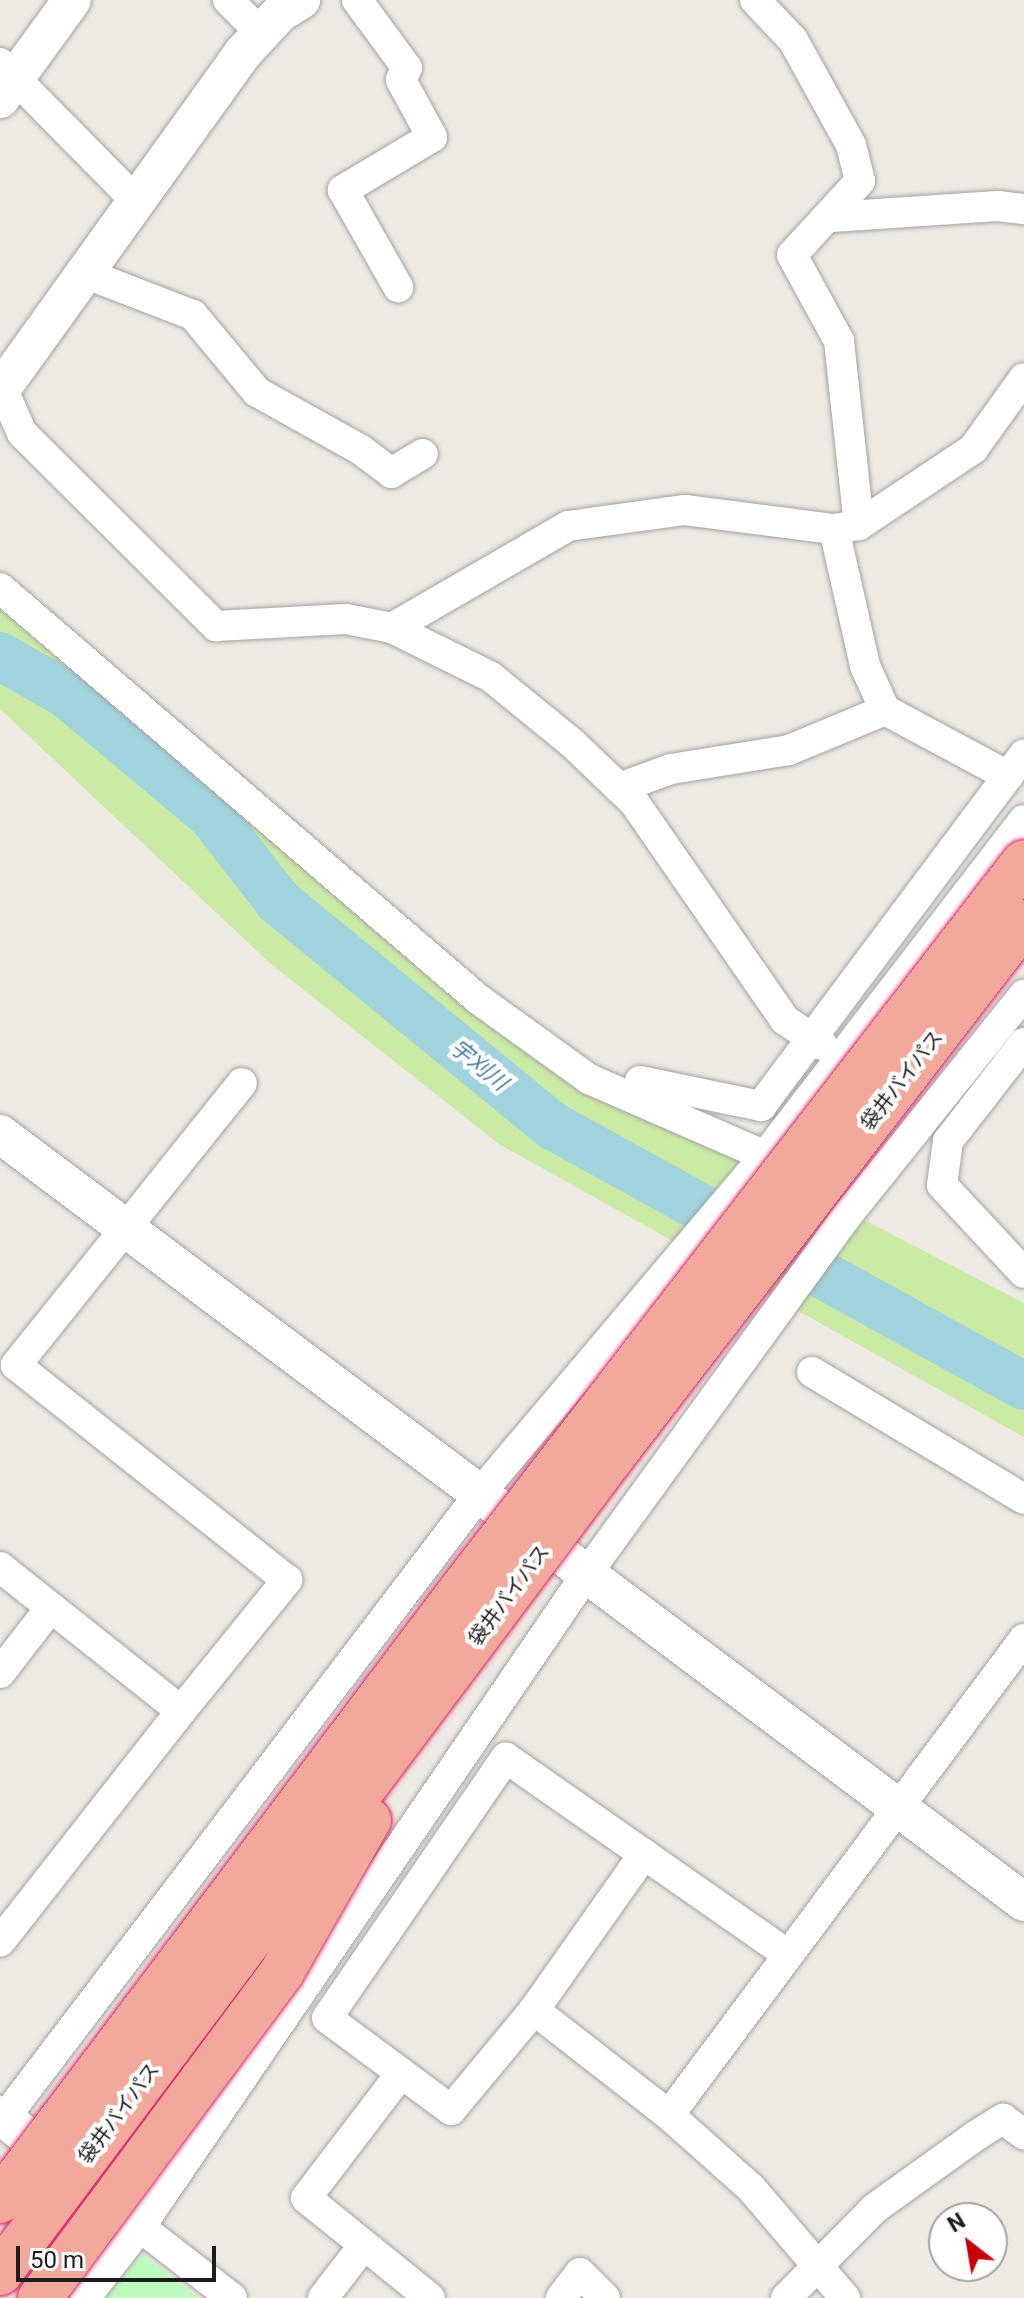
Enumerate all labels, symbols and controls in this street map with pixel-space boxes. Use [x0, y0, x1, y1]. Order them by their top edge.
street label: 袋井バイパス [856, 1025, 948, 1135]
water label: 宇刈川 [445, 1034, 513, 1096]
street label: 袋井バイパス [463, 1540, 555, 1650]
street label: 袋井バイパス [73, 2058, 165, 2168]
north arrow [928, 2202, 1008, 2282]
text: N [943, 2208, 970, 2237]
scale bar [20, 2230, 220, 2280]
text: 50 m [30, 2246, 84, 2274]

